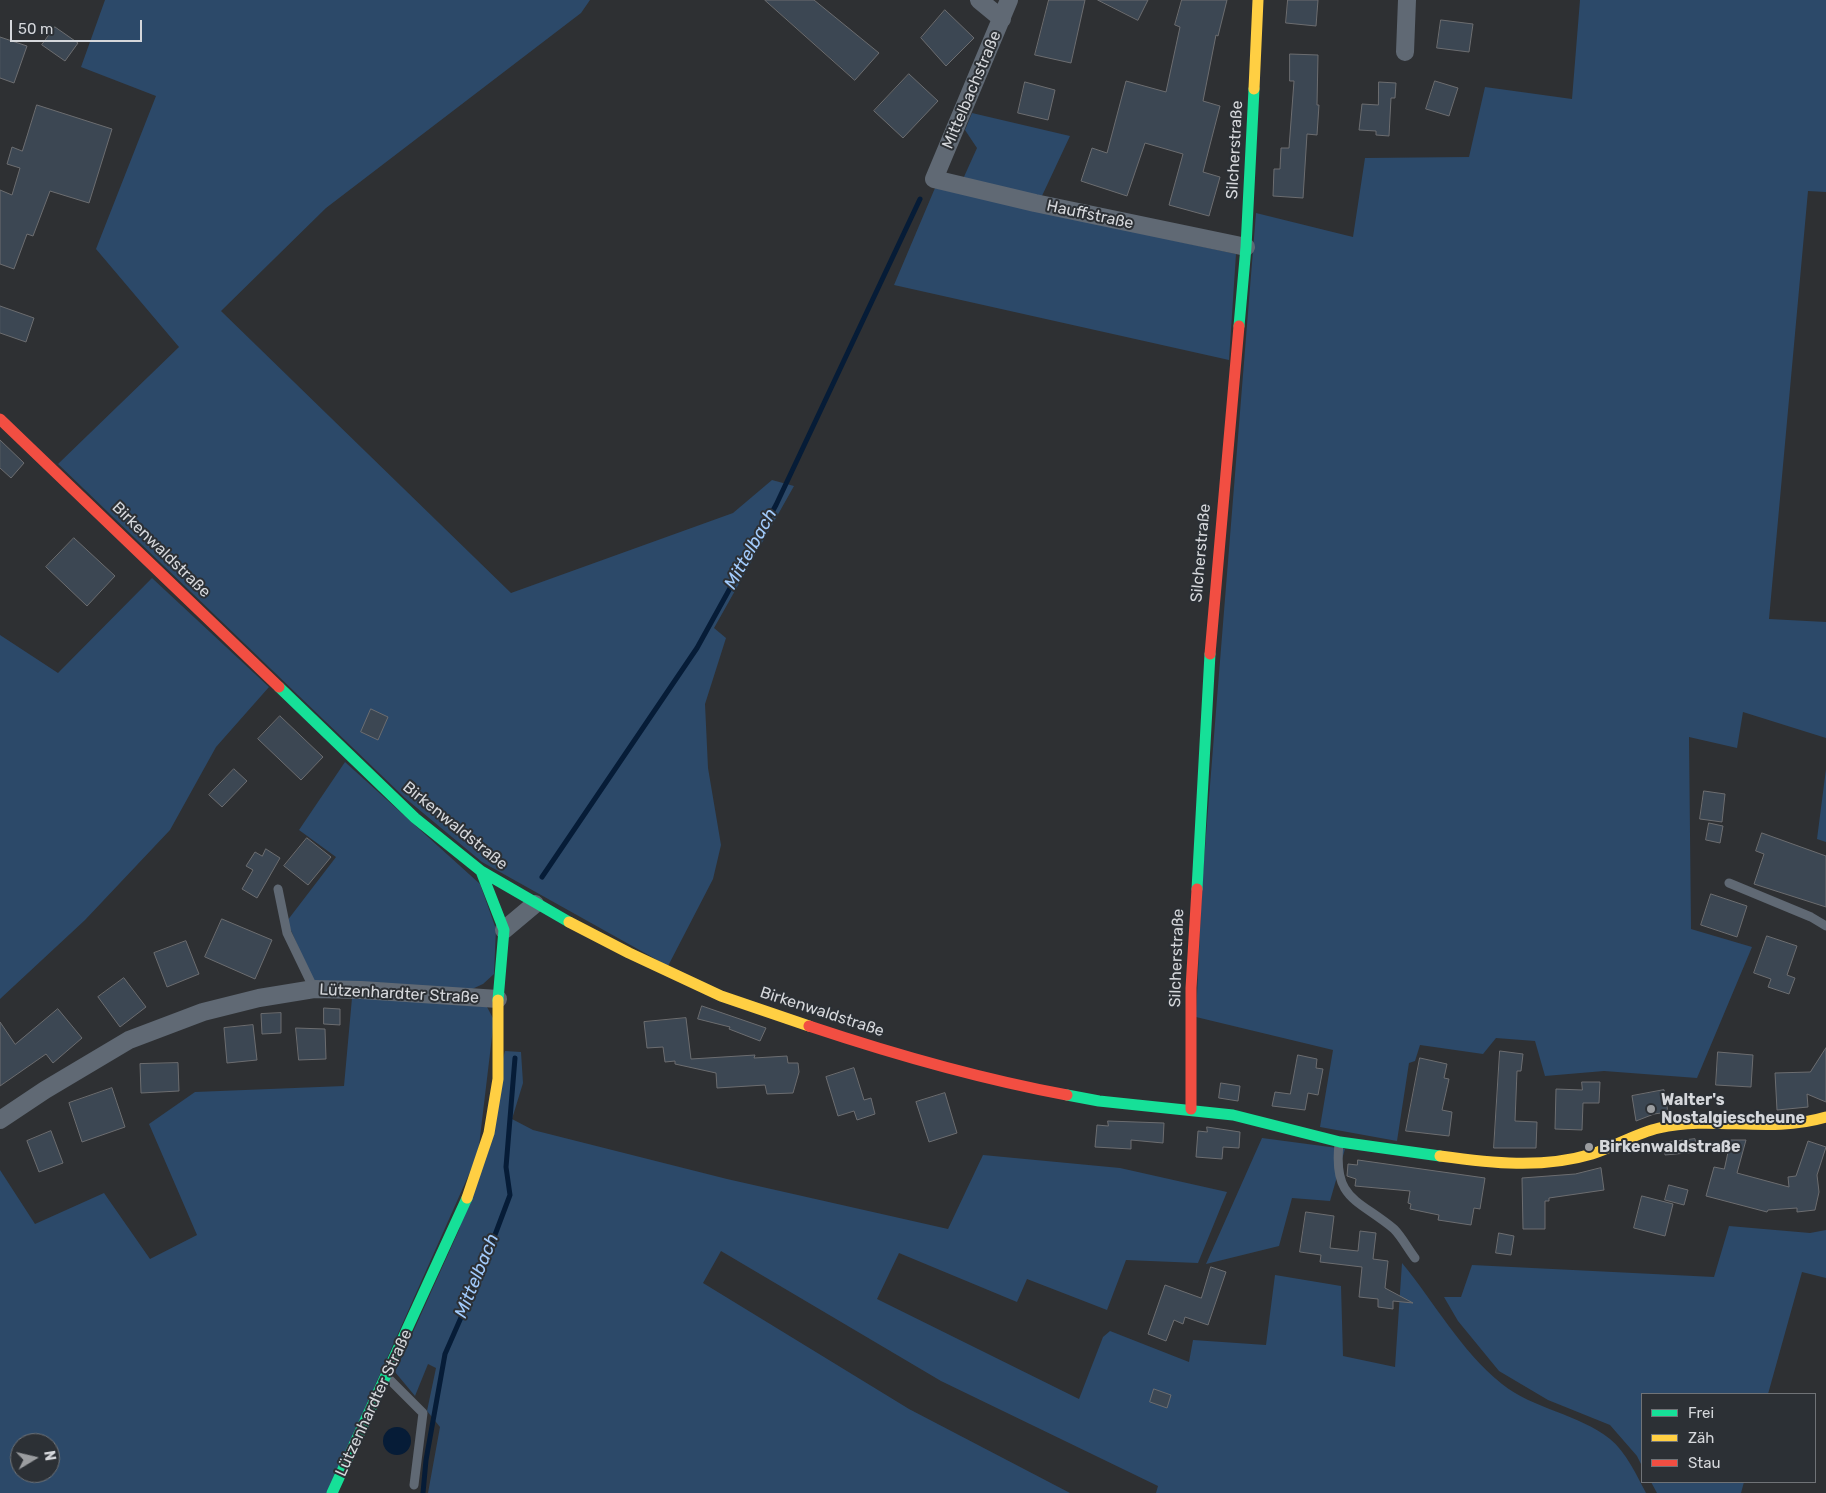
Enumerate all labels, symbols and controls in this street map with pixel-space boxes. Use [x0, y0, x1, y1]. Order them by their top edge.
scale bar [12, 10, 145, 42]
text: 50 m [18, 20, 53, 38]
street label: Mittelbachstraße [938, 28, 1006, 152]
street label: Silcherstraße [1223, 100, 1247, 200]
street label: Hauffstraße [1045, 196, 1135, 234]
street label: Birkenwaldstraße [108, 498, 214, 602]
street label: Silcherstraße [1187, 503, 1215, 603]
water label: Mittelbach [720, 505, 782, 593]
street label: Birkenwaldstraße [399, 778, 511, 874]
street label: Silcherstraße [1166, 908, 1188, 1008]
street label: Lützenhardter Straße [319, 980, 479, 1008]
street label: Birkenwaldstraße [757, 983, 887, 1041]
place label: Walter's Nostalgiescheune [1661, 1090, 1805, 1128]
marker: Walter's Nostalgiescheune [1645, 1103, 1657, 1115]
place label: Birkenwaldstraße [1599, 1137, 1741, 1157]
marker: Birkenwaldstraße [1583, 1141, 1595, 1153]
water label: Mittelbach [450, 1231, 504, 1321]
street label: Lützenhardter Straße [332, 1326, 416, 1480]
legend [1641, 1393, 1816, 1483]
text: Frei [1688, 1404, 1714, 1422]
text: Zäh [1688, 1429, 1714, 1447]
north arrow [10, 1433, 60, 1483]
text: N [40, 1449, 59, 1462]
text: Stau [1688, 1454, 1721, 1472]

